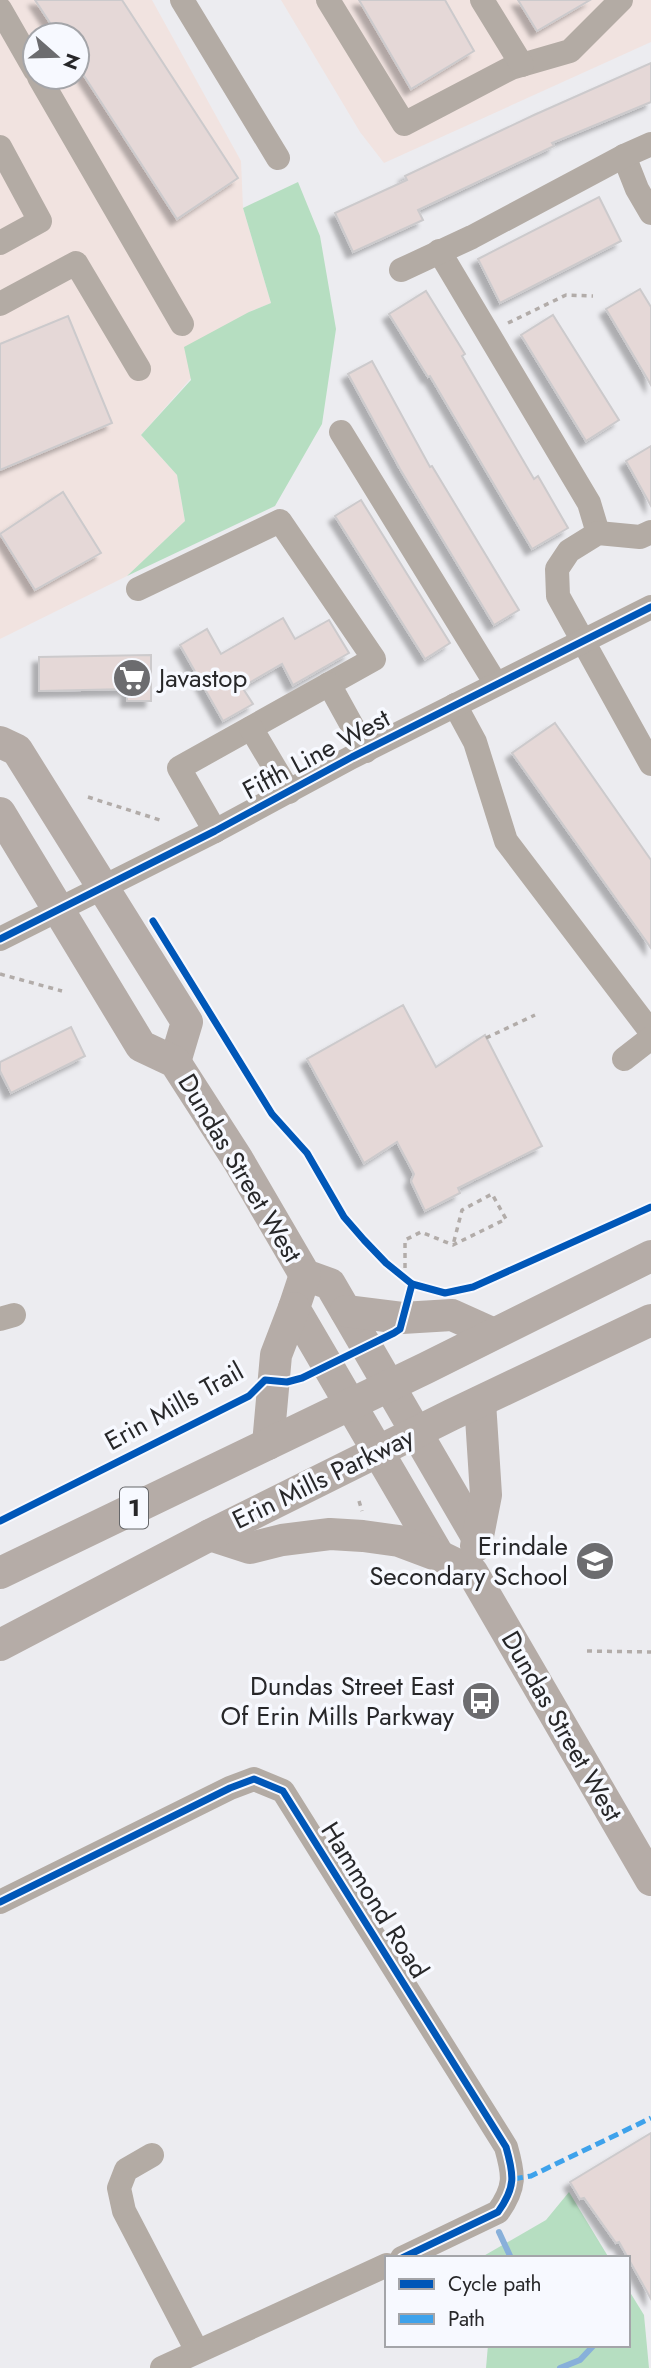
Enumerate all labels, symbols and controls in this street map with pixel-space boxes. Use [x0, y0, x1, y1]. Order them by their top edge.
north arrow [21, 21, 91, 91]
text: N [56, 50, 87, 73]
supermarket icon: Javastop [111, 657, 153, 699]
place label: Javastop [156, 659, 247, 697]
street label: Fifth Line West [236, 699, 397, 809]
street label: Dundas Street West [169, 1066, 312, 1270]
street label: Erin Mills Trail [98, 1352, 250, 1460]
street label: Erin Mills Parkway [226, 1417, 421, 1538]
road number: 1 [120, 1488, 148, 1528]
place label: Erindale Secondary School [369, 1527, 568, 1595]
school or university icon: Erindale Secondary School [574, 1540, 616, 1582]
street label: Dundas Street West [492, 1624, 632, 1829]
place label: Dundas Street East Of Erin Mills Parkway [221, 1667, 455, 1735]
bus stop icon: Dundas Street East Of Erin Mills Parkway [460, 1680, 502, 1722]
street label: Hammond Road [312, 1814, 438, 1986]
legend [385, 2256, 630, 2347]
text: Cycle path [448, 2269, 541, 2299]
text: Path [448, 2304, 485, 2334]

